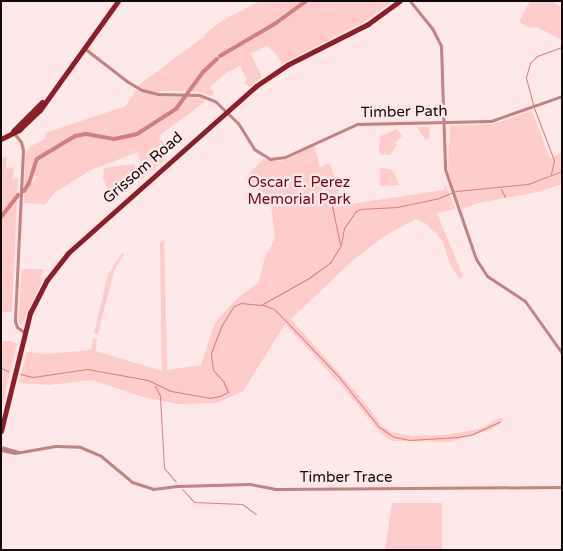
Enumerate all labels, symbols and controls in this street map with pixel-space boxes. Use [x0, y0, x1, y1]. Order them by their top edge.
street label: Timber Path [360, 102, 448, 122]
street label: Grissom Road [99, 128, 187, 208]
park label: Oscar E. Perez Memorial Park [247, 173, 351, 208]
street label: Timber Trace [300, 469, 392, 487]

